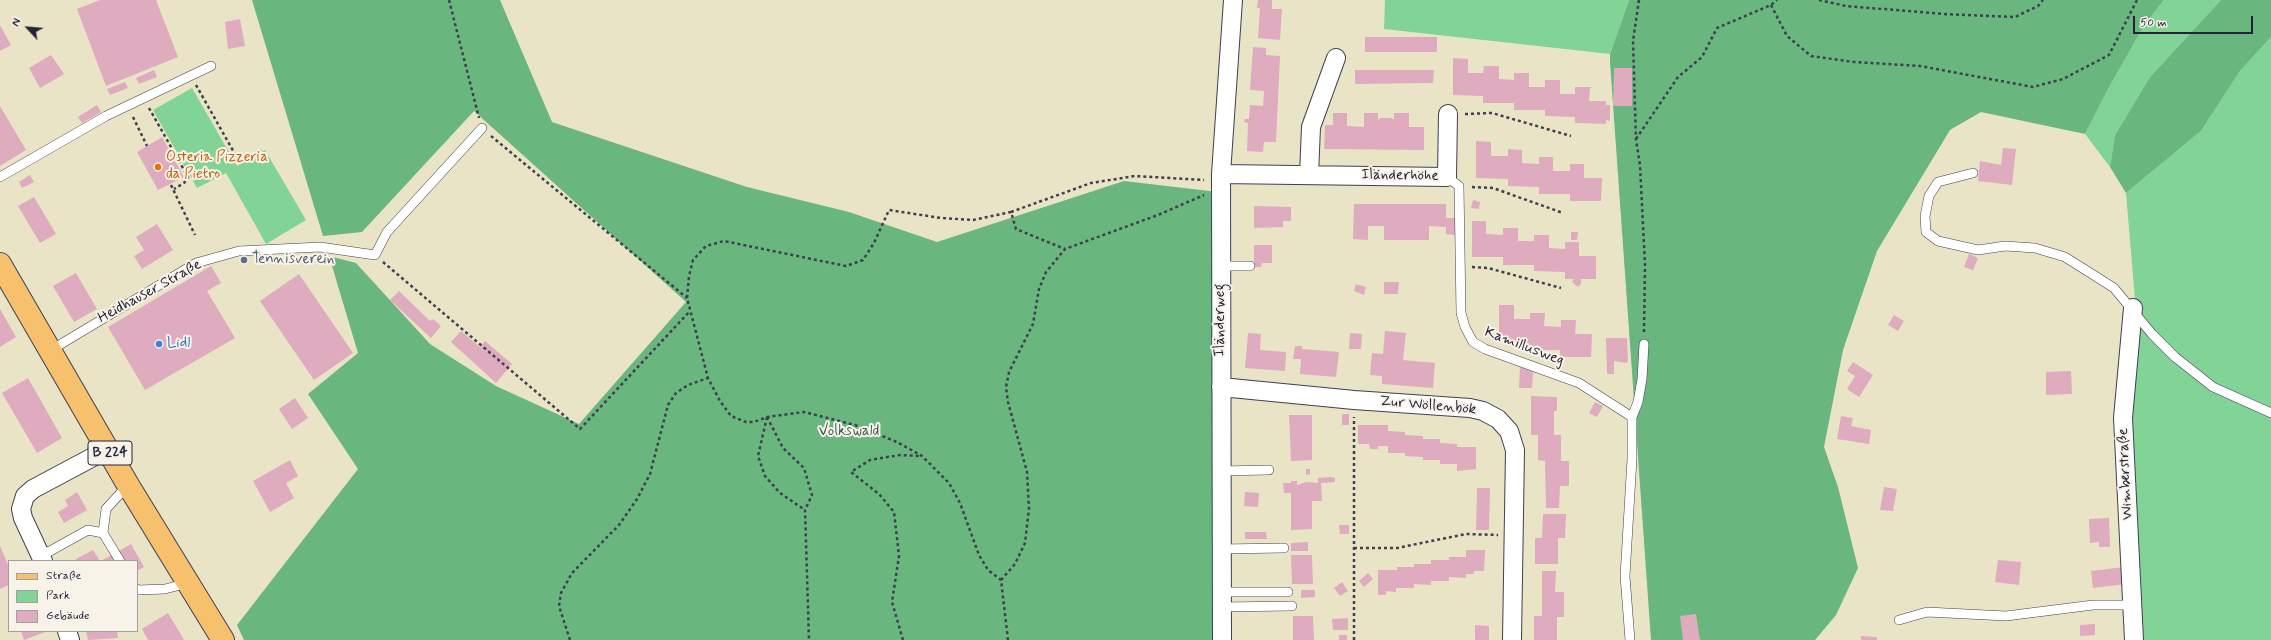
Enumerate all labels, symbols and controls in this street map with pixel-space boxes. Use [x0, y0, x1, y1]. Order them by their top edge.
north arrow [8, 8, 48, 48]
scale bar [2135, 8, 2255, 34]
text: 50 m [2140, 15, 2167, 31]
text: N [9, 16, 25, 29]
place label: Osteria Pizzeria da Pietro [166, 149, 268, 184]
marker: Osteria Pizzeria da Pietro [153, 162, 163, 172]
street label: Iländerhöhe [1361, 166, 1439, 186]
place label: Tennisverein [252, 251, 334, 269]
marker: Tennisverein [239, 255, 249, 265]
street label: Heidhauser Straße [95, 256, 205, 328]
street label: Iländerweg [1212, 284, 1230, 356]
street label: Kamillusweg [1482, 324, 1566, 370]
place label: Lidl [167, 335, 190, 353]
marker: Lidl [154, 339, 164, 349]
street label: Zur Wöllenbök [1379, 393, 1477, 419]
park label: Volkswald [819, 423, 879, 441]
street label: Wimberstraße [2115, 428, 2137, 520]
road number: B 224 [88, 441, 132, 465]
legend [8, 560, 138, 632]
text: Straße [46, 568, 81, 584]
text: Park [46, 588, 70, 604]
text: Gebäude [46, 608, 89, 624]

